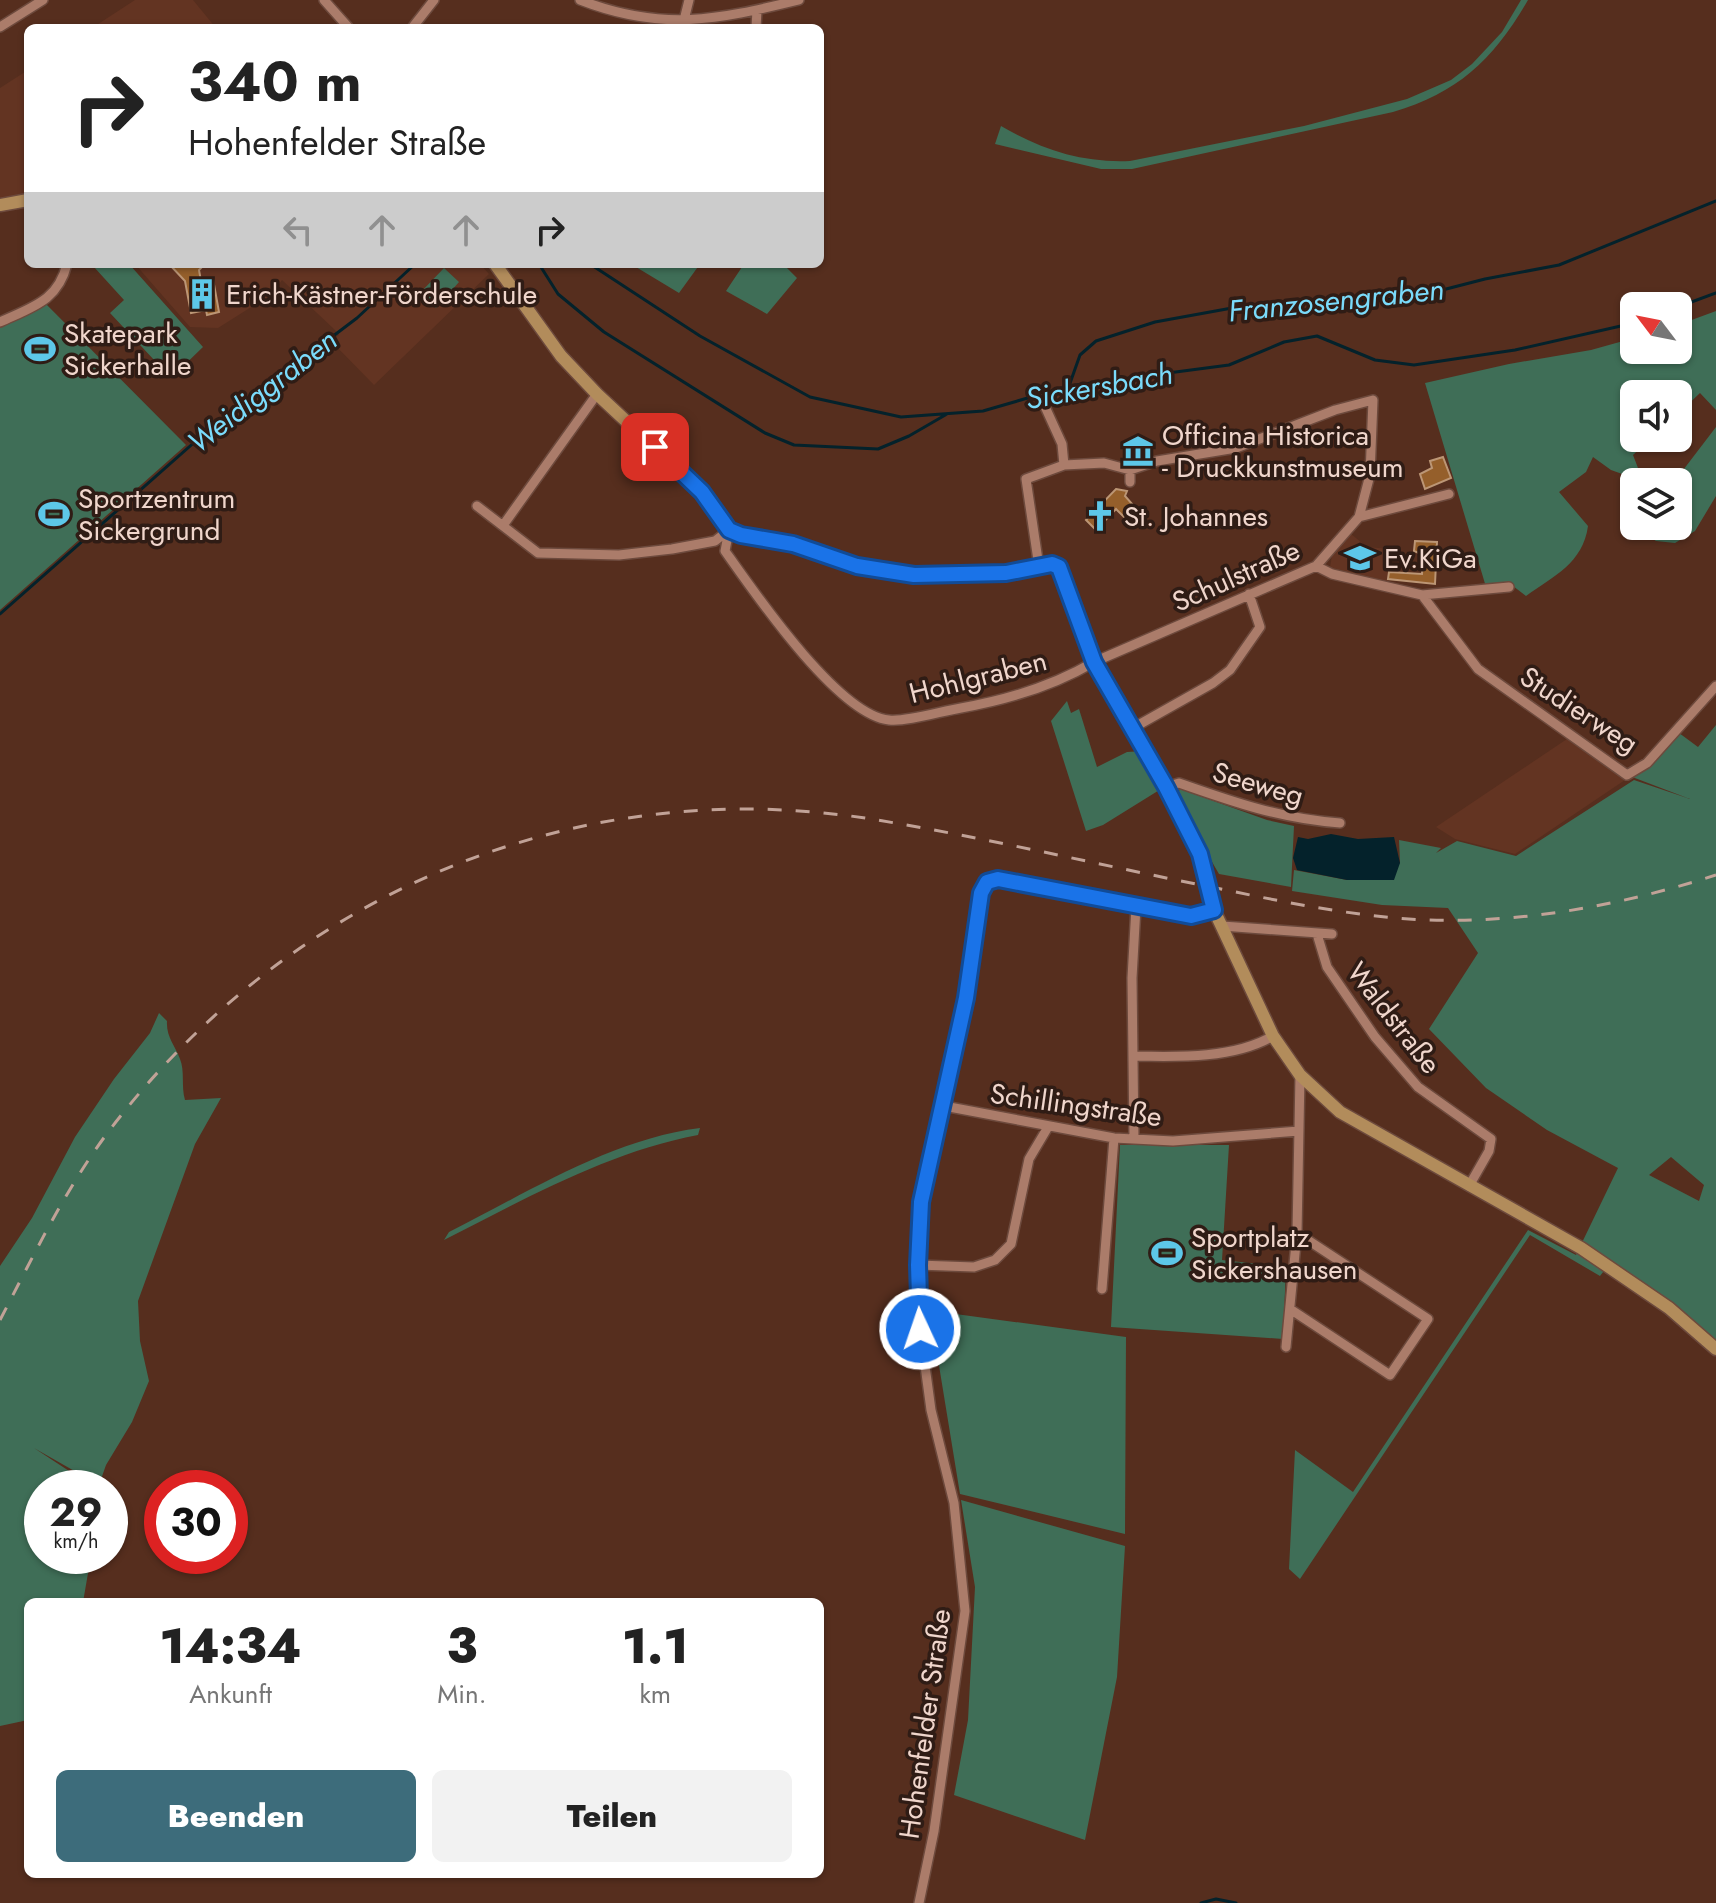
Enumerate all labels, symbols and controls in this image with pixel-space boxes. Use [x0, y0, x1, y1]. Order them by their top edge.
text: 340 m [188, 41, 362, 122]
icon: right [56, 56, 160, 160]
text: Hohenfelder Straße [188, 116, 486, 168]
icon: left [276, 208, 320, 252]
icon: ahead [360, 208, 404, 252]
icon: ahead [444, 208, 488, 252]
icon: right [528, 208, 572, 252]
water label: Franzosengraben [1226, 267, 1446, 333]
place label: Erich-Kästner-Förderschule [226, 274, 537, 315]
building icon: Erich-Kästner-Förderschule [185, 277, 219, 311]
north arrow [1620, 292, 1692, 364]
map controls [1620, 292, 1692, 540]
place label: Skatepark Sickerhalle [64, 313, 191, 386]
water label: Weidiggraben [178, 319, 346, 463]
sports icon: Skatepark Sickerhalle [23, 332, 57, 366]
water label: Sickersbach [1022, 352, 1176, 420]
button: sound [1620, 380, 1692, 452]
pin [621, 413, 689, 481]
place label: Officina Historica - Druckkunstmuseum [1162, 415, 1404, 488]
icon: arrive [633, 425, 677, 469]
museum icon: Officina Historica - Druckkunstmuseum [1121, 434, 1155, 468]
button: layers [1620, 468, 1692, 540]
place label: Sportzentrum Sickergrund [78, 478, 235, 551]
place label: St. Johannes [1124, 496, 1268, 537]
sports icon: Sportzentrum Sickergrund [37, 497, 71, 531]
church icon: St. Johannes [1083, 499, 1117, 533]
street label: Schulstraße [1166, 530, 1306, 622]
place label: Ev.KiGa [1384, 538, 1477, 579]
school or university icon: Ev.KiGa [1343, 541, 1377, 575]
street label: Hohlgraben [905, 640, 1051, 714]
street label: Studierweg [1512, 656, 1646, 764]
street label: Seeweg [1208, 752, 1308, 816]
street label: Waldstraße [1337, 953, 1451, 1083]
street label: Schillingstraße [988, 1073, 1164, 1137]
place label: Sportplatz Sickershausen [1191, 1217, 1358, 1290]
sports icon: Sportplatz Sickershausen [1150, 1236, 1184, 1270]
position arrow [878, 1287, 962, 1371]
speed limit sign: 30 [144, 1470, 248, 1574]
text: 29 [50, 1483, 103, 1541]
text: km/h [53, 1527, 99, 1556]
street label: Hohenfelder Straße [889, 1606, 961, 1842]
text: 14:34 [160, 1612, 302, 1681]
text: 3 [446, 1612, 477, 1681]
text: 1.1 [622, 1612, 688, 1681]
text: Ankunft [189, 1675, 272, 1713]
text: Min. [437, 1675, 487, 1713]
text: km [639, 1675, 671, 1713]
button: Beenden [56, 1770, 416, 1862]
button: Teilen [432, 1770, 792, 1862]

